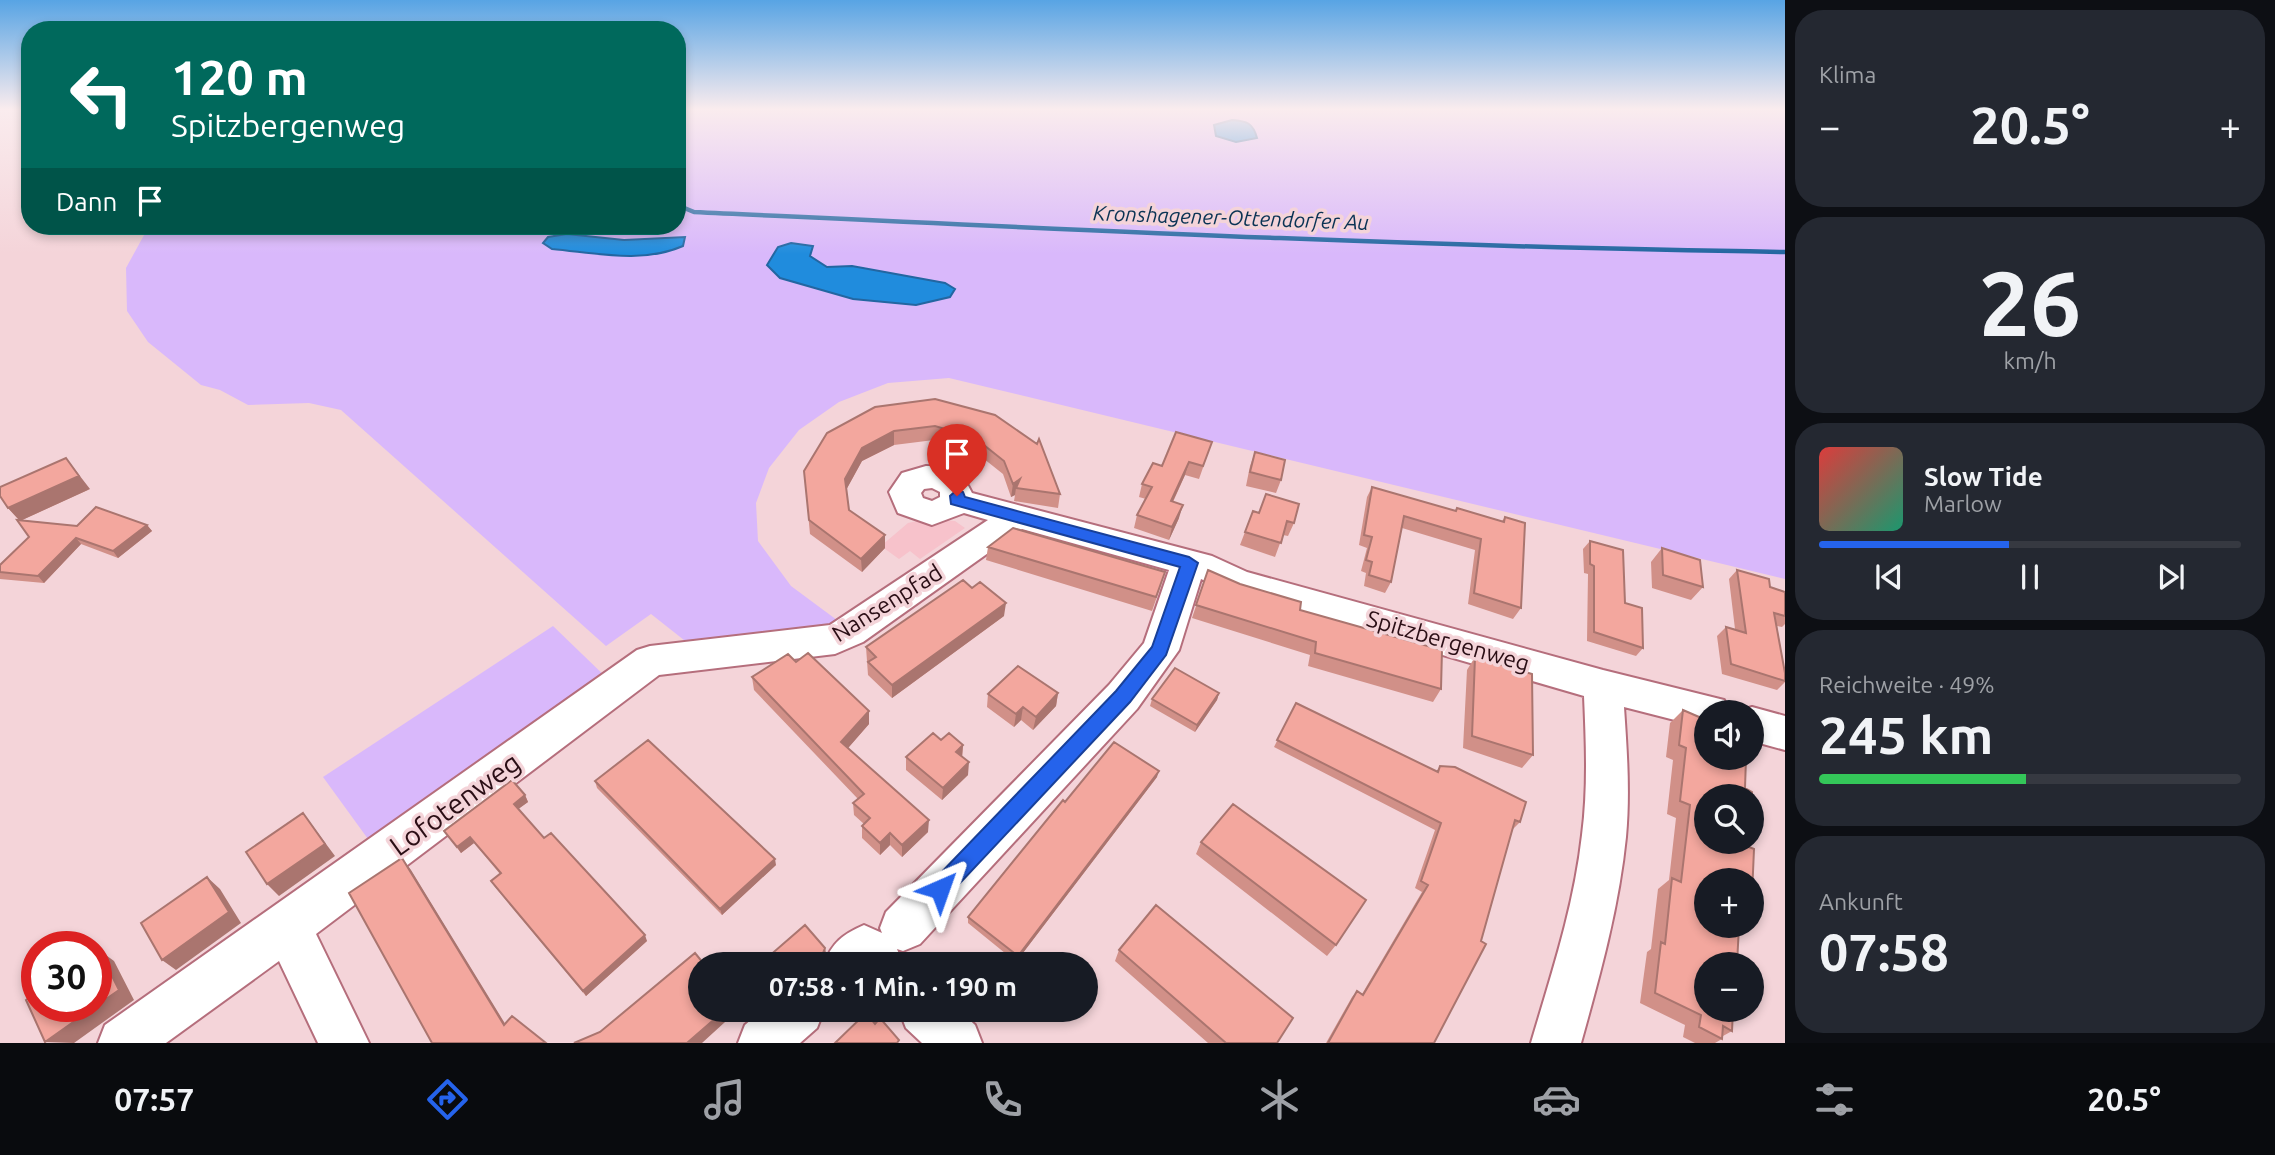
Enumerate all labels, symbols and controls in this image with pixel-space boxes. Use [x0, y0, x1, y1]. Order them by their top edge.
icon: left [56, 49, 147, 140]
text: 120 m [171, 49, 308, 104]
text: Klima [1819, 62, 1876, 87]
text: 20.5° [1970, 96, 2090, 154]
text: − [1819, 105, 1840, 147]
text: + [2220, 105, 2241, 147]
text: Spitzbergenweg [171, 107, 405, 143]
icon: arrive [131, 182, 169, 220]
text: Dann [56, 187, 117, 216]
water label: Kronshagener-Ottendorfer Au [1093, 200, 1369, 234]
text: 26 [1979, 251, 2081, 353]
text: km/h [2003, 348, 2057, 373]
pin [927, 424, 987, 496]
icon: arrive [938, 435, 976, 473]
text: Slow Tide [1924, 462, 2043, 491]
text: Marlow [1924, 491, 2002, 516]
icon: previous [1870, 558, 1908, 596]
icon: pause [2011, 558, 2049, 596]
icon: next [2152, 558, 2190, 596]
street label: Nansenpfad [827, 559, 946, 646]
street label: Spitzbergenweg [1364, 605, 1532, 676]
text: Reichweite · 49% [1819, 672, 1995, 697]
map controls [1694, 700, 1764, 1022]
button: sound [1694, 700, 1764, 770]
text: 245 km [1819, 706, 1993, 764]
street label: Lofotenweg [384, 746, 526, 861]
button: search [1694, 784, 1764, 854]
position arrow [903, 852, 977, 926]
button: + [1694, 868, 1764, 938]
text: Ankunft [1819, 889, 1903, 914]
text: 07:58 [1819, 923, 1949, 981]
speed limit sign: 30 [21, 931, 112, 1022]
button: − [1694, 952, 1764, 1022]
text: 07:58 · 1 Min. · 190 m [769, 972, 1017, 1001]
icon: directions [423, 1075, 472, 1124]
icon: music [700, 1075, 749, 1124]
icon: phone [978, 1075, 1027, 1124]
icon: climate [1255, 1075, 1304, 1124]
icon: car [1532, 1075, 1581, 1124]
icon: filters [1810, 1075, 1859, 1124]
text: 07:57 [114, 1081, 194, 1117]
text: 20.5° [2087, 1081, 2161, 1117]

